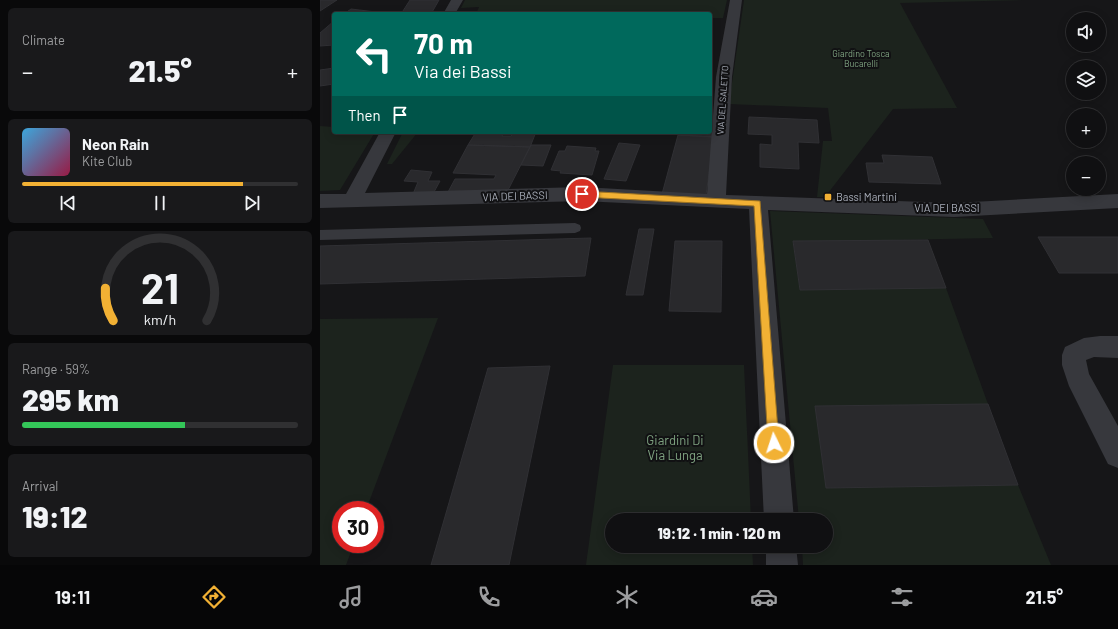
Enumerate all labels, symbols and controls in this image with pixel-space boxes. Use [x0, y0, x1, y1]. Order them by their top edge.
map controls [1066, 12, 1106, 196]
button: sound [1066, 12, 1106, 52]
text: 70 m [414, 26, 473, 60]
icon: left [348, 28, 400, 80]
text: Climate [22, 32, 65, 48]
park label: Giardino Tosca Bucarelli [832, 48, 890, 69]
text: 21.5° [128, 52, 192, 88]
text: − [22, 58, 33, 84]
text: + [287, 58, 298, 84]
text: Via dei Bassi [414, 60, 512, 82]
button: layers [1066, 60, 1106, 100]
street label: VIA DEL SALETTO [715, 65, 730, 135]
icon: arrive [389, 104, 411, 126]
text: Then [348, 106, 381, 124]
button: + [1066, 108, 1106, 148]
text: Neon Rain [82, 135, 149, 153]
text: Kite Club [82, 153, 132, 169]
button: − [1066, 156, 1106, 196]
pin [565, 177, 599, 211]
icon: arrive [571, 183, 593, 205]
street label: VIA DEI BASSI [482, 188, 548, 203]
place label: Bassi Martini [836, 190, 897, 203]
icon: previous [57, 192, 79, 214]
icon: pause [149, 192, 171, 214]
icon: next [241, 192, 263, 214]
marker: Bassi Martini [823, 192, 833, 202]
street label: VIA DEI BASSI [914, 201, 980, 214]
text: 21 [141, 261, 179, 311]
text: km/h [144, 310, 176, 327]
text: Range · 59% [22, 361, 90, 377]
text: 295 km [22, 381, 119, 417]
position arrow [753, 422, 795, 464]
park label: Giardini Di Via Lunga [646, 432, 704, 463]
text: Arrival [22, 478, 58, 494]
text: 19:12 [22, 498, 88, 534]
speed limit sign: 30 [332, 501, 384, 553]
text: 19:12 · 1 min · 120 m [657, 524, 781, 542]
icon: directions [200, 583, 228, 611]
icon: music [337, 583, 365, 611]
icon: phone [475, 583, 503, 611]
icon: climate [613, 583, 641, 611]
icon: car [750, 583, 778, 611]
icon: filters [888, 583, 916, 611]
text: 19:11 [55, 586, 90, 608]
text: 21.5° [1025, 586, 1063, 608]

